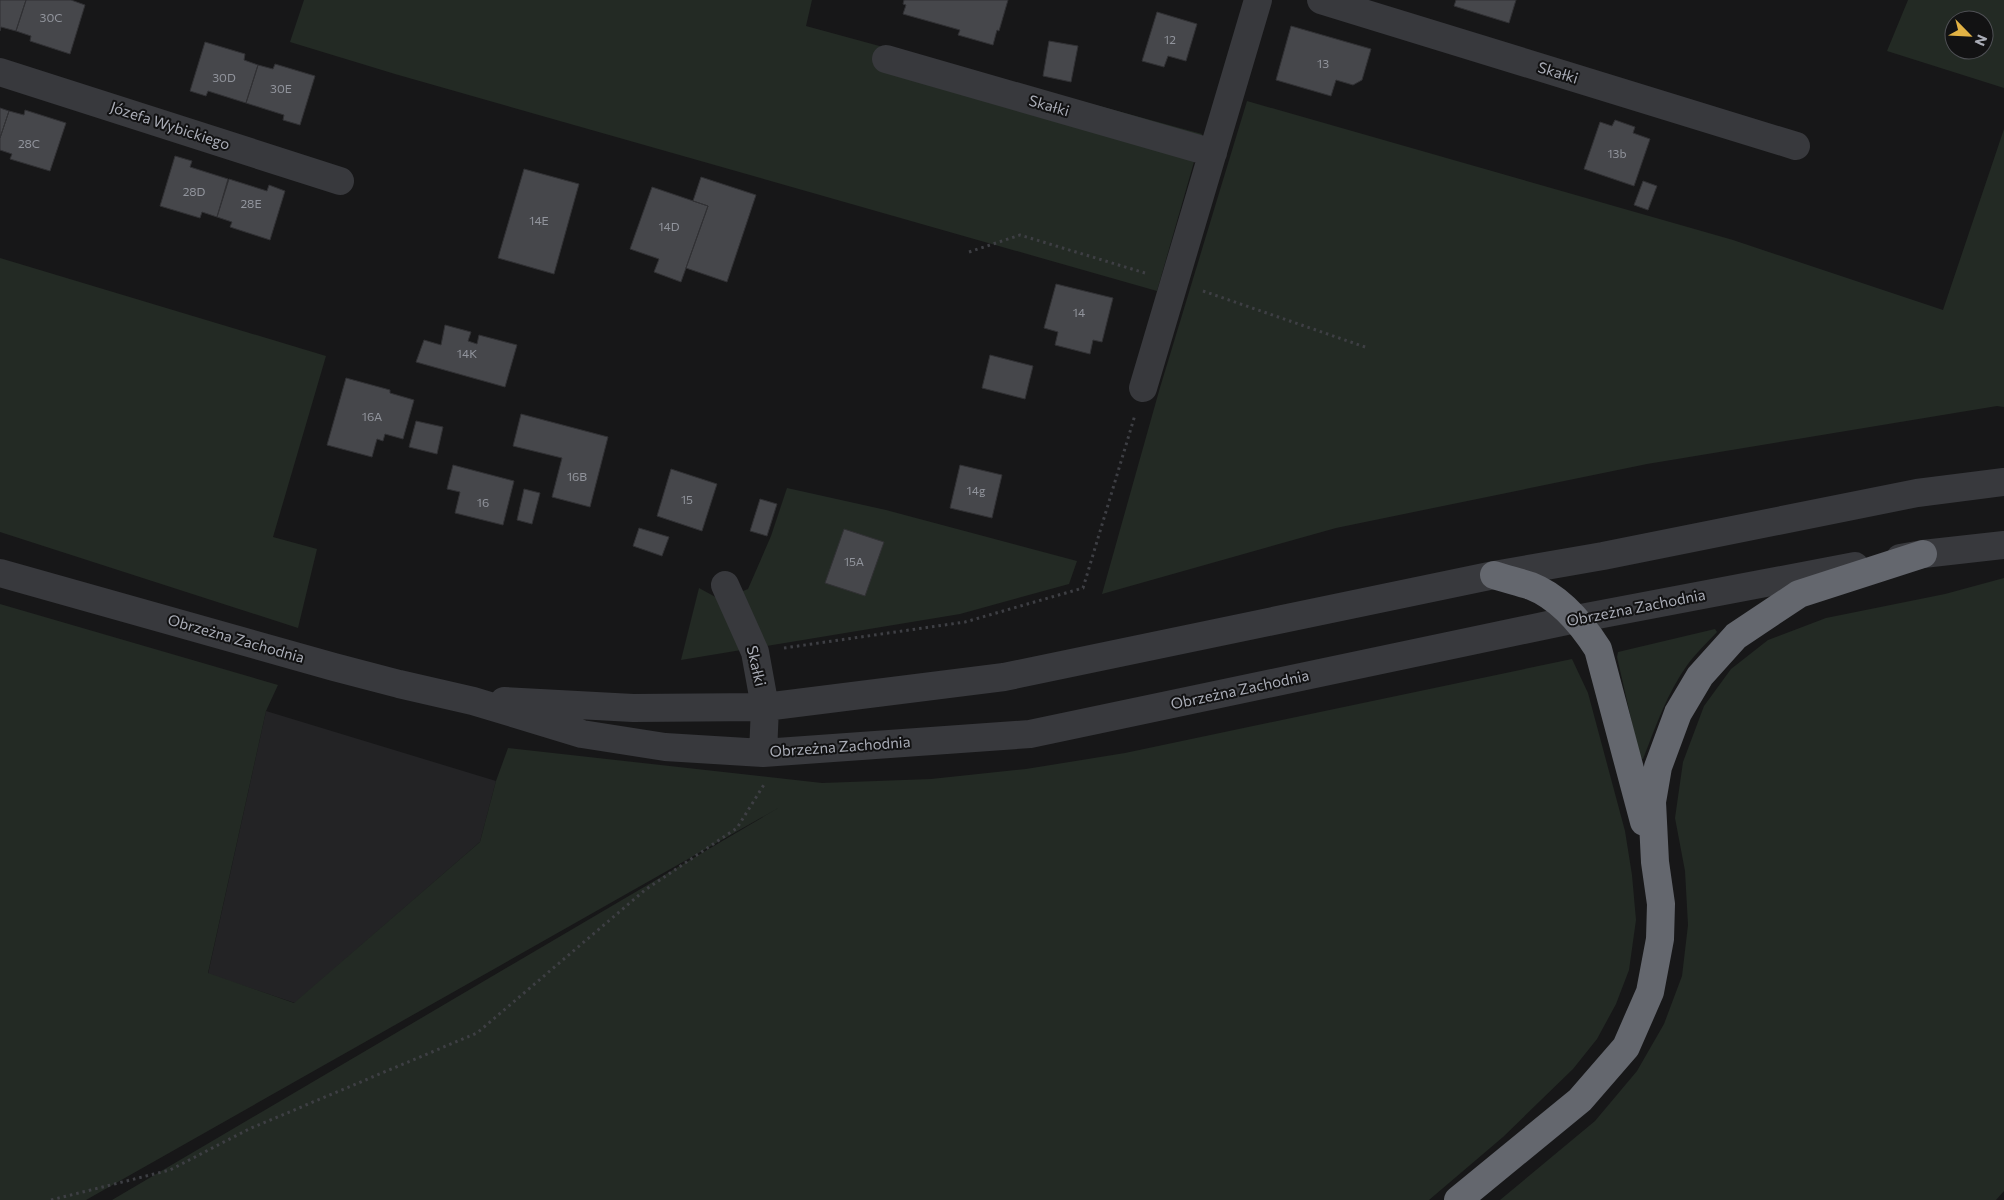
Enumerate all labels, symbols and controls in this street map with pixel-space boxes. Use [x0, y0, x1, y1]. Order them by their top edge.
house number: 30C [40, 10, 62, 24]
north arrow [1944, 10, 1994, 60]
house number: 12 [1164, 32, 1176, 46]
text: N [1971, 32, 1991, 49]
house number: 13 [1317, 56, 1329, 70]
street label: Skałki [1536, 57, 1581, 87]
house number: 30D [212, 70, 236, 84]
house number: 30E [270, 81, 292, 95]
street label: Skałki [1027, 91, 1072, 119]
street label: Józefa Wybickiego [108, 97, 232, 153]
house number: 28C [18, 136, 40, 150]
house number: 13b [1607, 146, 1627, 160]
house number: 28D [183, 184, 206, 198]
house number: 28E [240, 196, 262, 210]
house number: 14E [529, 213, 549, 227]
house number: 14D [658, 219, 680, 233]
house number: 14 [1073, 305, 1085, 319]
house number: 14K [457, 346, 477, 360]
house number: 16A [362, 409, 382, 423]
house number: 16B [567, 469, 587, 483]
house number: 14g [967, 483, 986, 497]
house number: 15 [681, 492, 693, 506]
house number: 16 [477, 495, 489, 509]
house number: 15A [844, 554, 864, 568]
street label: Obrzeżna Zachodnia [1565, 585, 1707, 629]
street label: Obrzeżna Zachodnia [166, 610, 307, 666]
street label: Skałki [744, 644, 770, 688]
street label: Obrzeżna Zachodnia [1169, 666, 1311, 712]
street label: Obrzeżna Zachodnia [769, 732, 911, 760]

